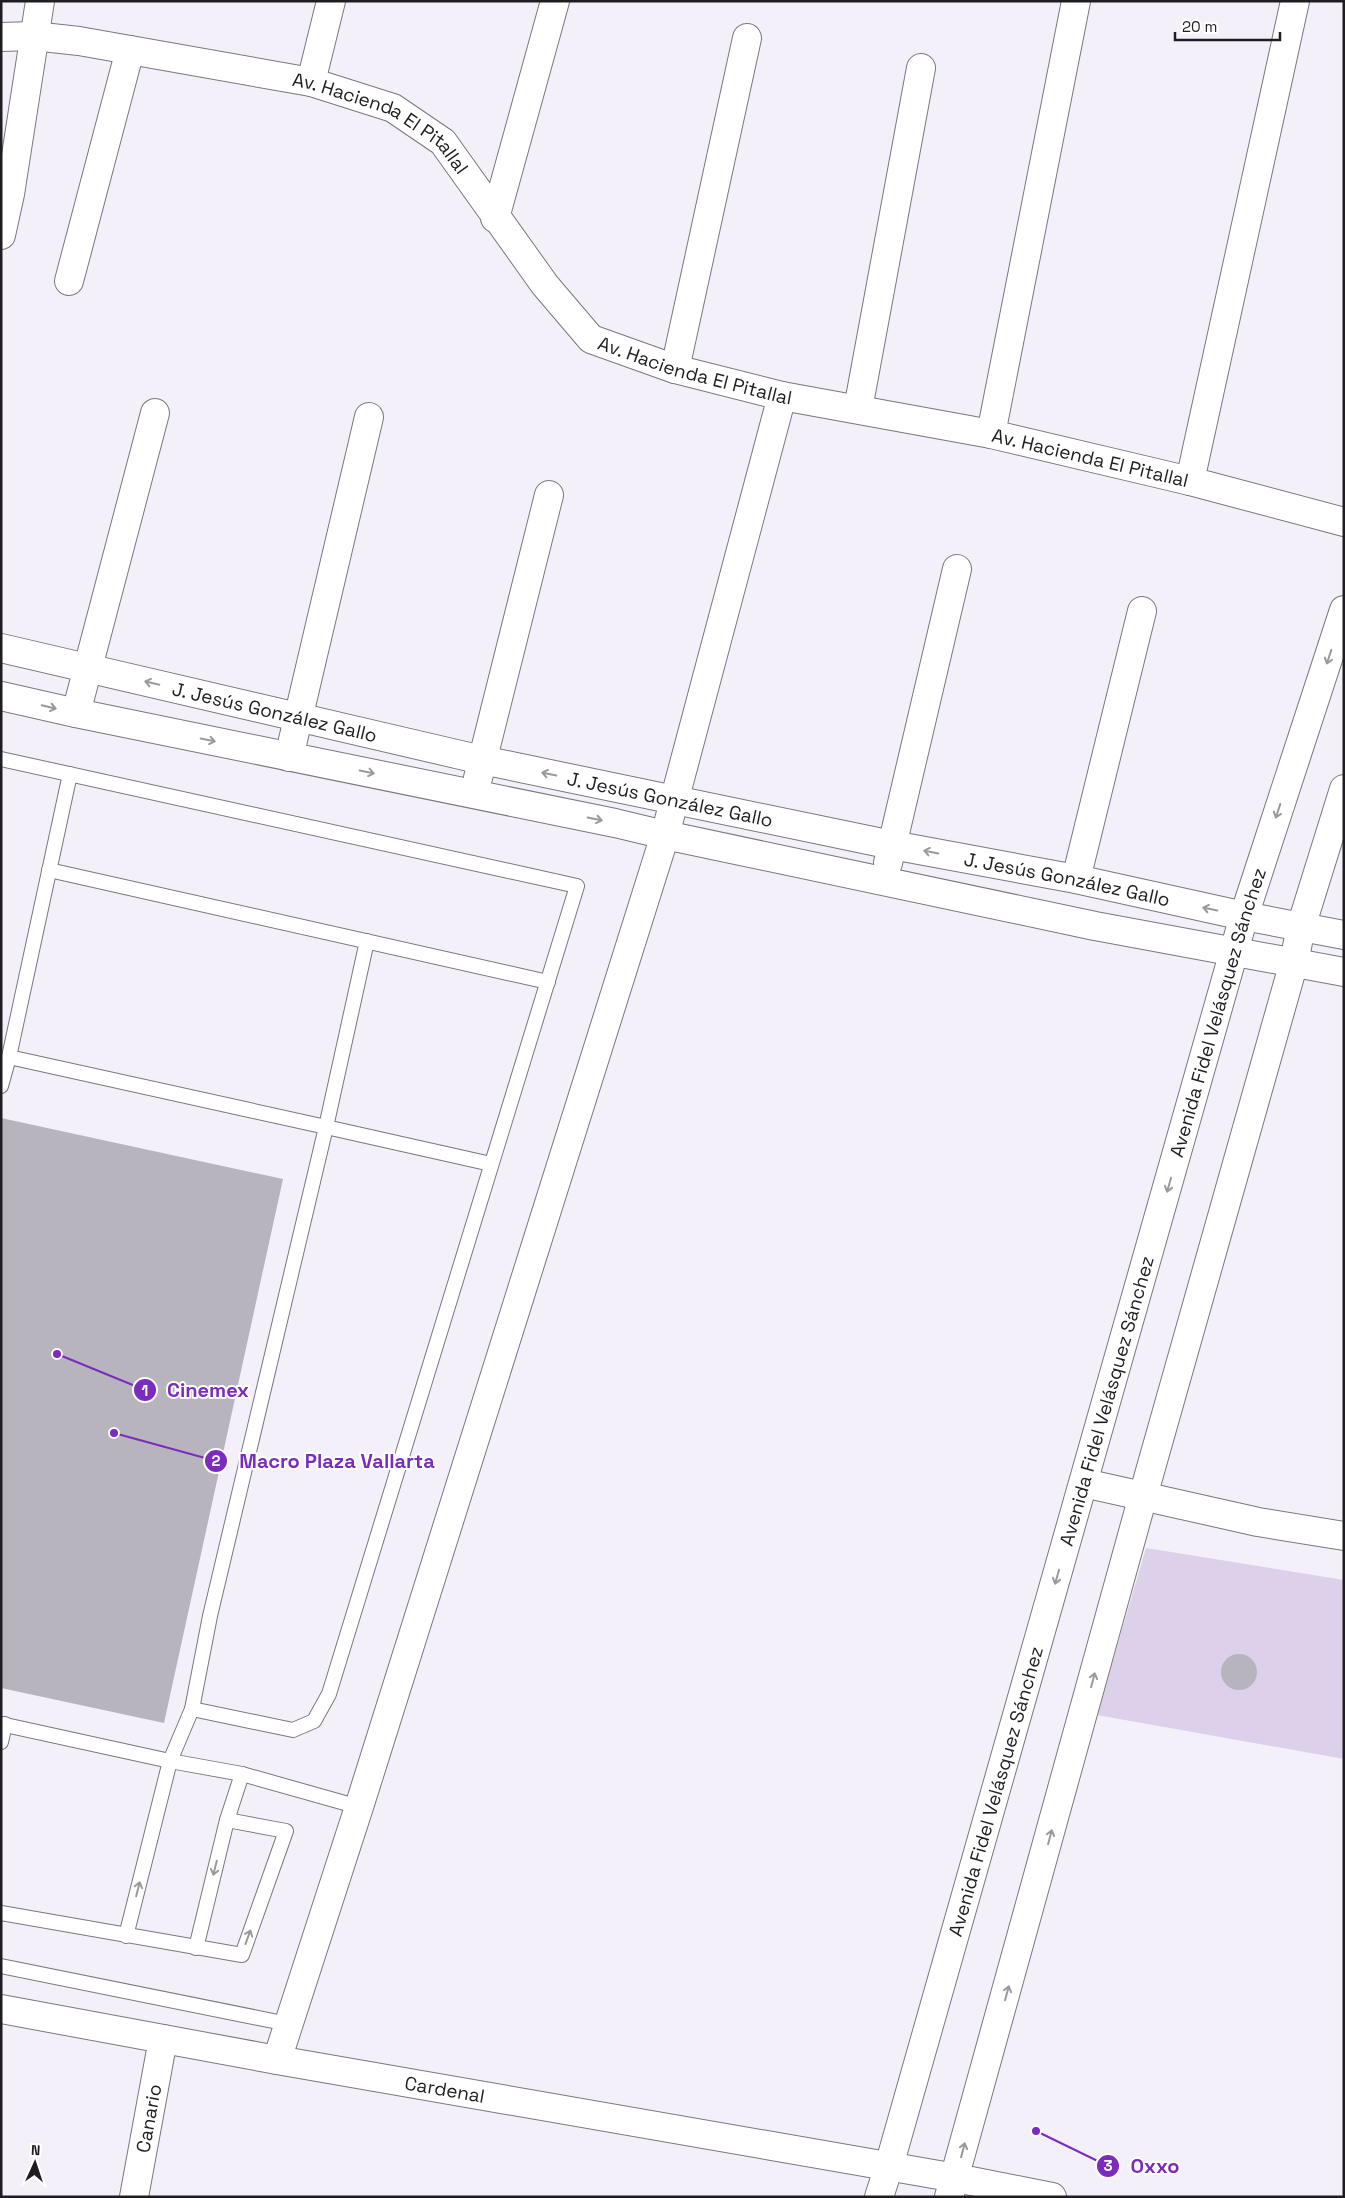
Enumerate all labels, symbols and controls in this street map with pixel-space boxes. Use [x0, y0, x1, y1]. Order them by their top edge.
scale bar [1175, 10, 1280, 42]
text: 20 m [1182, 17, 1217, 36]
street label: Av. Hacienda El Pitallal [291, 67, 474, 179]
street label: Av. Hacienda El Pitallal [595, 331, 794, 411]
street label: Av. Hacienda El Pitallal [989, 423, 1191, 493]
one-way arrow [1323, 648, 1333, 664]
street label: J. Jesús González Gallo [170, 676, 379, 748]
one-way arrow [144, 678, 160, 687]
one-way arrow [40, 703, 56, 712]
one-way arrow [199, 736, 215, 745]
street label: J. Jesús González Gallo [565, 766, 775, 833]
one-way arrow [359, 768, 375, 778]
one-way arrow [541, 769, 557, 778]
one-way arrow [1273, 803, 1283, 819]
one-way arrow [586, 814, 602, 824]
one-way arrow [923, 847, 939, 857]
street label: J. Jesús González Gallo [962, 847, 1172, 912]
street label: Avenida Fidel Velásquez Sánchez [1164, 865, 1272, 1160]
one-way arrow [1203, 903, 1219, 913]
one-way arrow [1163, 1177, 1173, 1193]
street label: Avenida Fidel Velásquez Sánchez [1054, 1253, 1160, 1549]
callout: Cinemex [132, 1373, 259, 1408]
text: Cinemex [167, 1377, 249, 1403]
text: 1 [142, 1381, 148, 1400]
callout: Macro Plaza Vallarta [204, 1444, 445, 1479]
text: Macro Plaza Vallarta [239, 1448, 435, 1474]
text: 2 [212, 1451, 221, 1470]
one-way arrow [1052, 1569, 1062, 1585]
street label: Avenida Fidel Velásquez Sánchez [943, 1644, 1049, 1939]
one-way arrow [1088, 1672, 1098, 1688]
one-way arrow [1045, 1829, 1055, 1845]
one-way arrow [210, 1859, 219, 1875]
one-way arrow [134, 1881, 143, 1897]
one-way arrow [244, 1929, 253, 1945]
one-way arrow [1002, 1986, 1012, 2002]
street label: Cardenal [403, 2070, 487, 2109]
street label: Canario [130, 2082, 167, 2155]
north arrow [10, 2138, 60, 2188]
text: N [31, 2141, 41, 2159]
one-way arrow [959, 2143, 969, 2159]
callout: Oxxo [1096, 2149, 1190, 2184]
text: Oxxo [1131, 2153, 1179, 2179]
text: 3 [1103, 2156, 1113, 2175]

